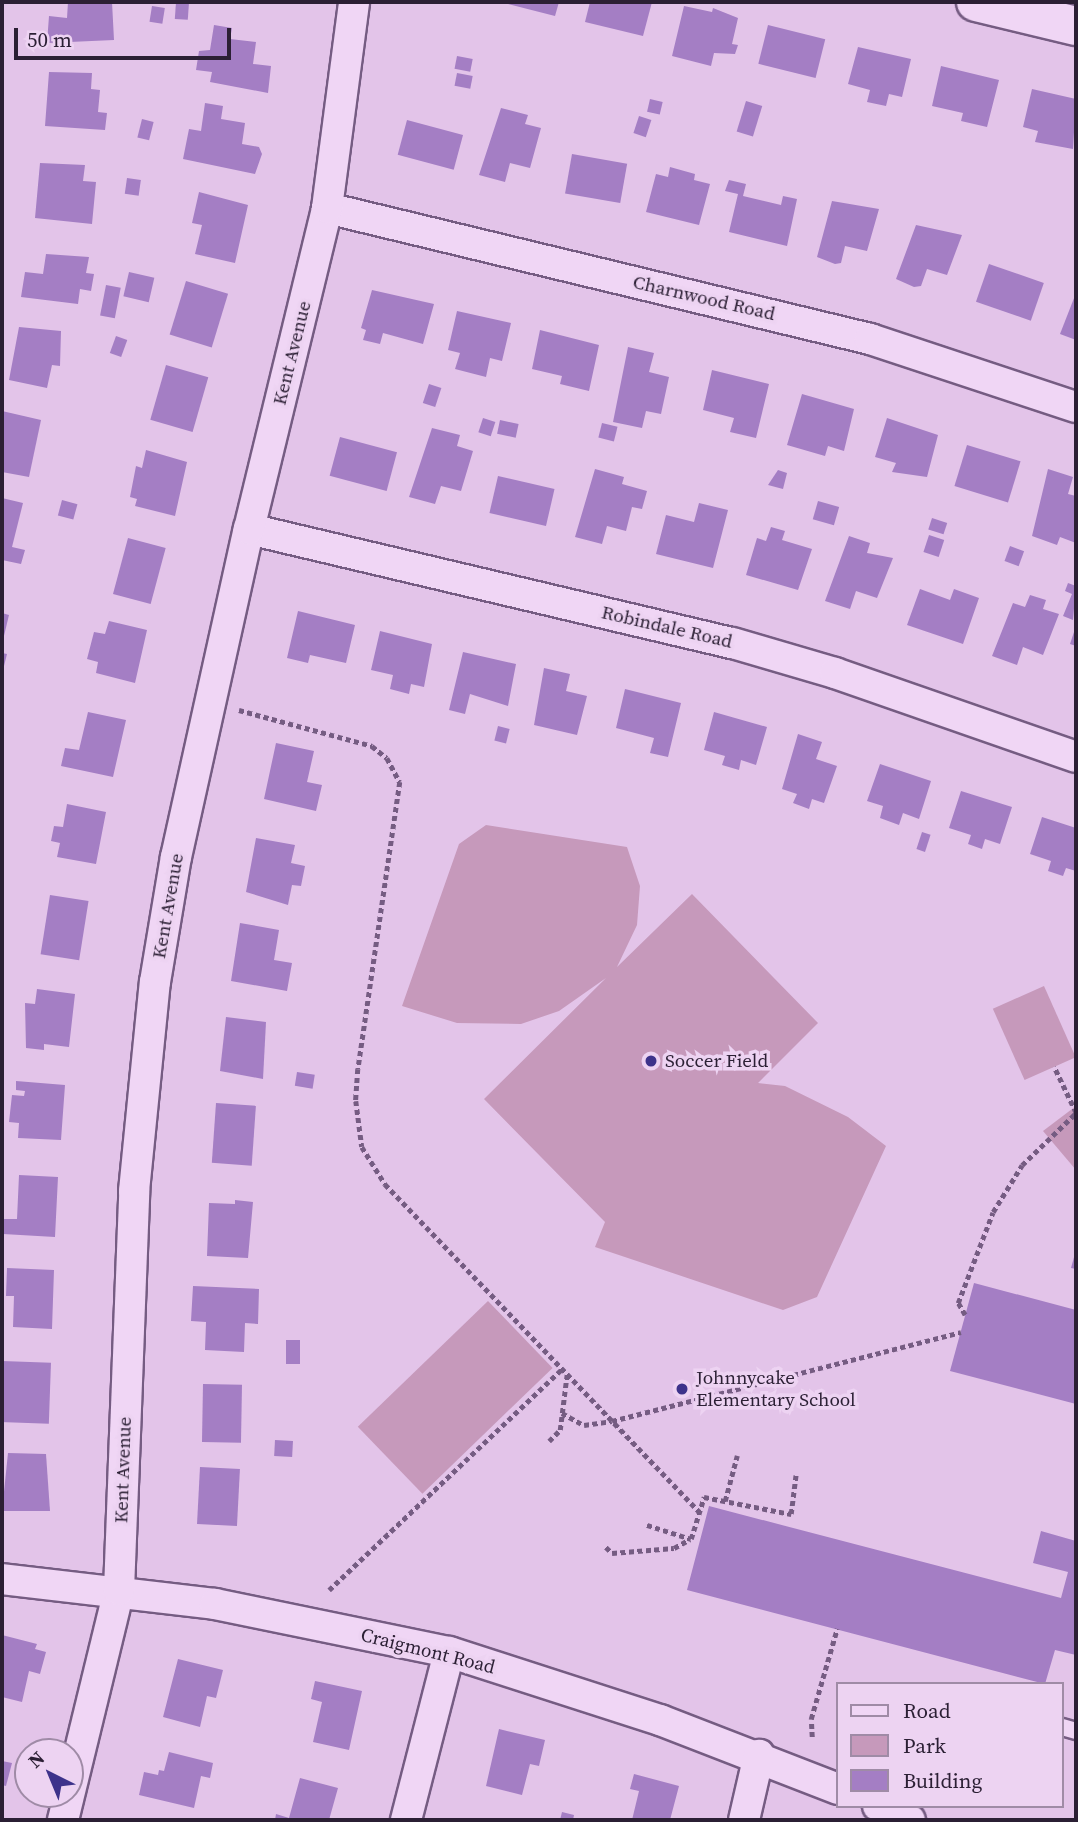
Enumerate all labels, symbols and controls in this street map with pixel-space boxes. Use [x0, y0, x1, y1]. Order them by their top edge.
scale bar [18, 14, 234, 58]
text: 50 m [27, 25, 72, 54]
street label: Charnwood Road [631, 271, 777, 325]
street label: Kent Avenue [268, 299, 316, 407]
street label: Robindale Road [599, 601, 735, 653]
street label: Kent Avenue [148, 852, 188, 960]
place label: Soccer Field [665, 1050, 768, 1072]
marker: Soccer Field [643, 1053, 659, 1069]
place label: Johnnycake Elementary School [696, 1367, 856, 1411]
marker: Johnnycake Elementary School [674, 1381, 690, 1397]
street label: Kent Avenue [110, 1416, 136, 1524]
street label: Craigmont Road [358, 1623, 498, 1679]
legend [836, 1682, 1064, 1808]
text: Road [903, 1696, 951, 1725]
text: Park [903, 1731, 946, 1760]
north arrow [14, 1738, 84, 1808]
text: N [22, 1745, 50, 1773]
text: Building [903, 1766, 982, 1795]

